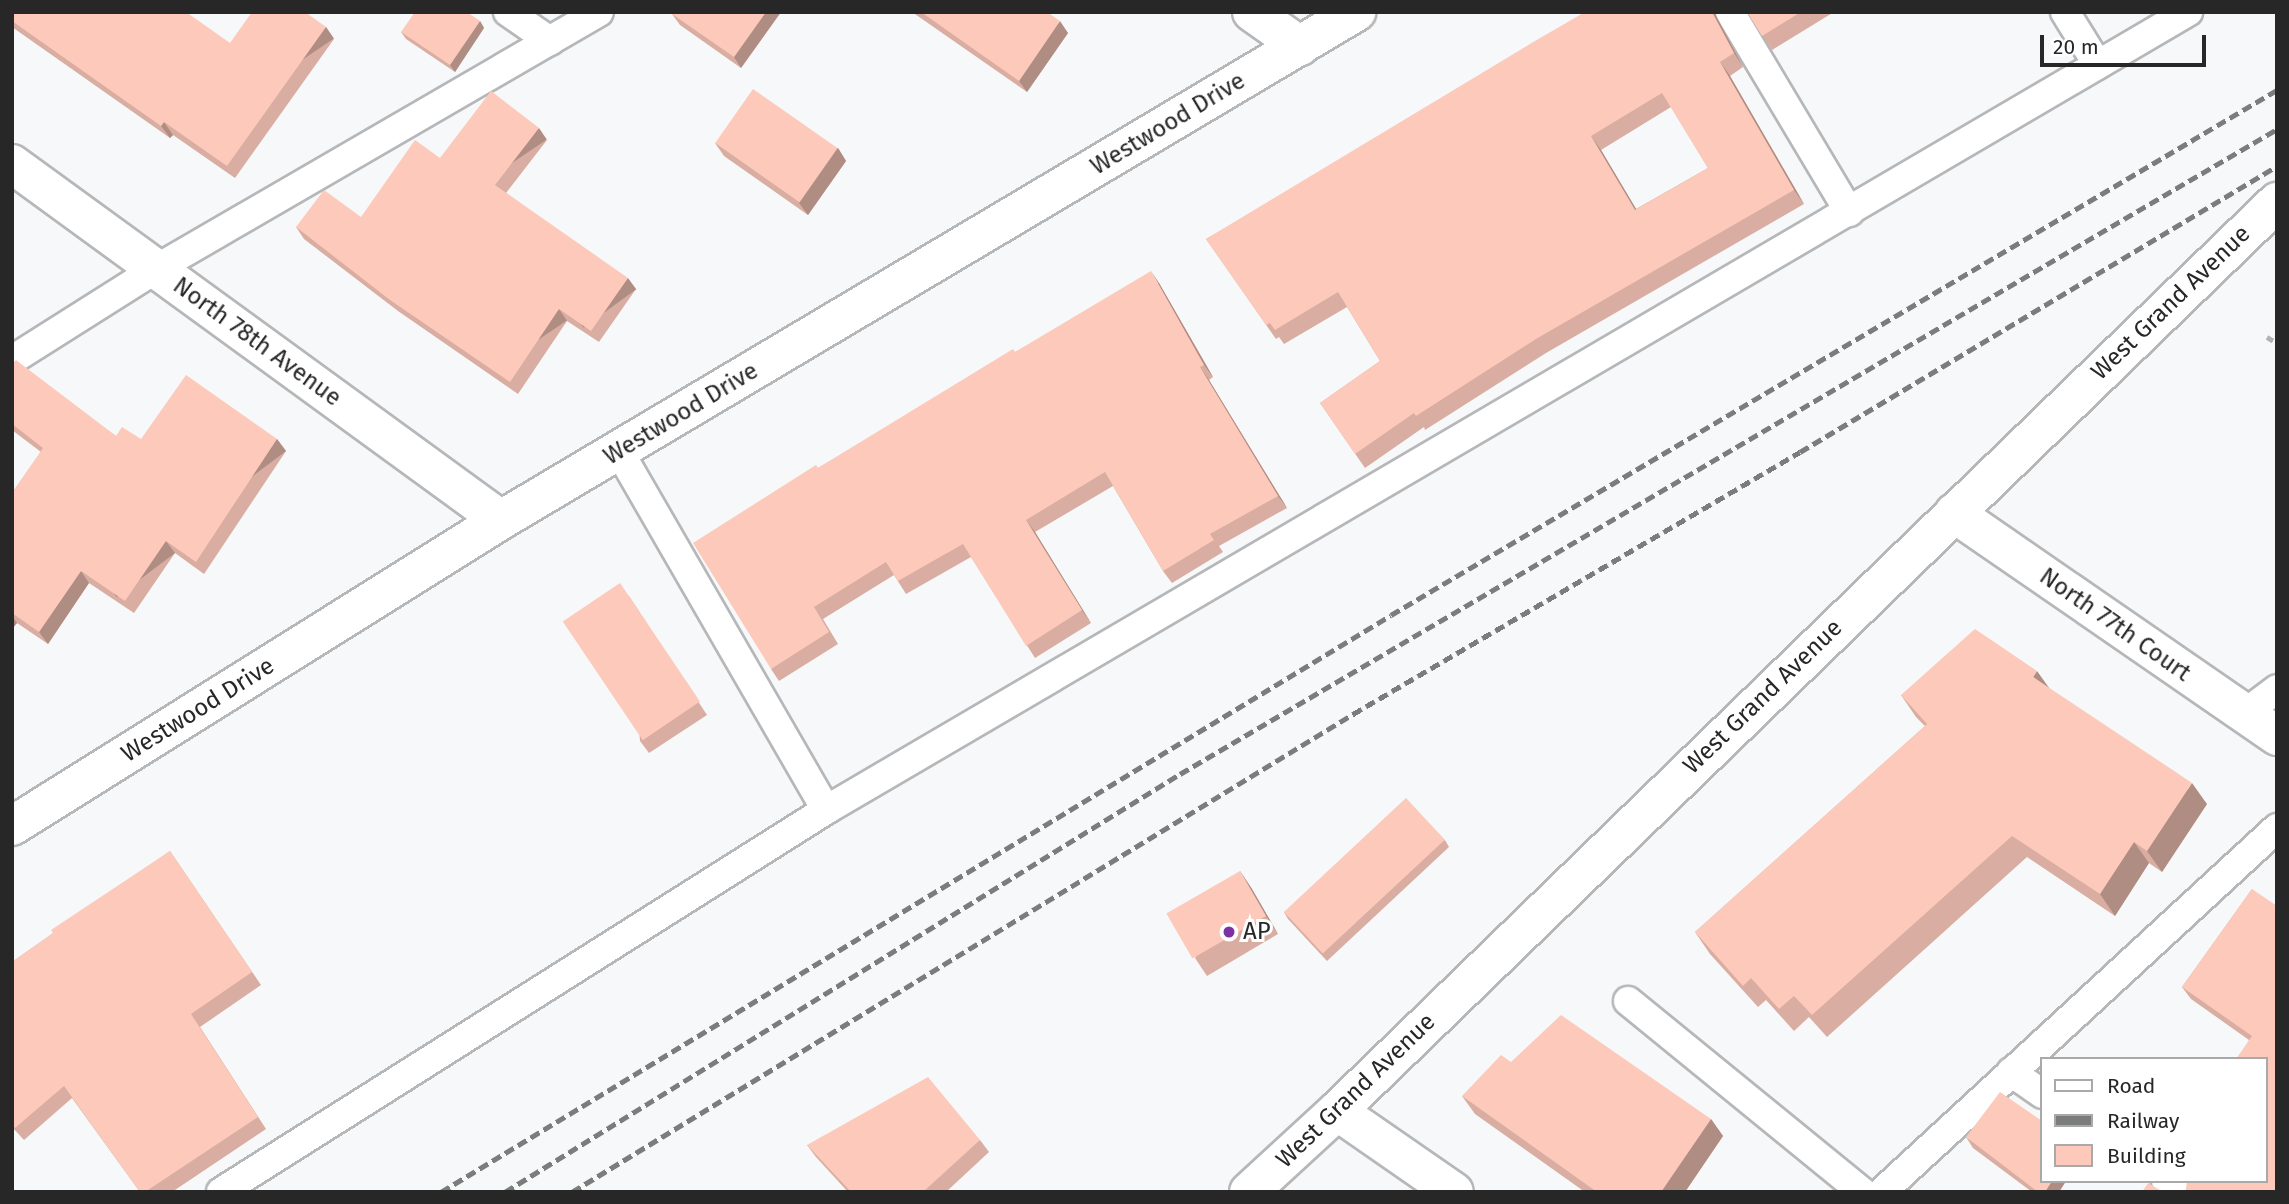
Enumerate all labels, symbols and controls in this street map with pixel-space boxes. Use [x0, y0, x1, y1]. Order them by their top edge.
scale bar [2044, 21, 2210, 65]
text: 20 m [2053, 34, 2099, 60]
street label: Westwood Drive [1086, 67, 1250, 181]
street label: West Grand Avenue [2085, 220, 2257, 386]
street label: North 78th Avenue [167, 271, 347, 413]
street label: Westwood Drive [599, 357, 763, 471]
street label: North 77th Court [2034, 562, 2196, 688]
street label: West Grand Avenue [1677, 614, 1849, 780]
street label: Westwood Drive [116, 651, 280, 769]
place label: AP [1243, 918, 1271, 946]
marker: AP [1221, 924, 1237, 940]
street label: West Grand Avenue [1270, 1008, 1442, 1174]
legend [2040, 1057, 2268, 1183]
text: Road [2107, 1073, 2155, 1099]
text: Railway [2107, 1108, 2179, 1134]
text: Building [2107, 1143, 2186, 1169]

